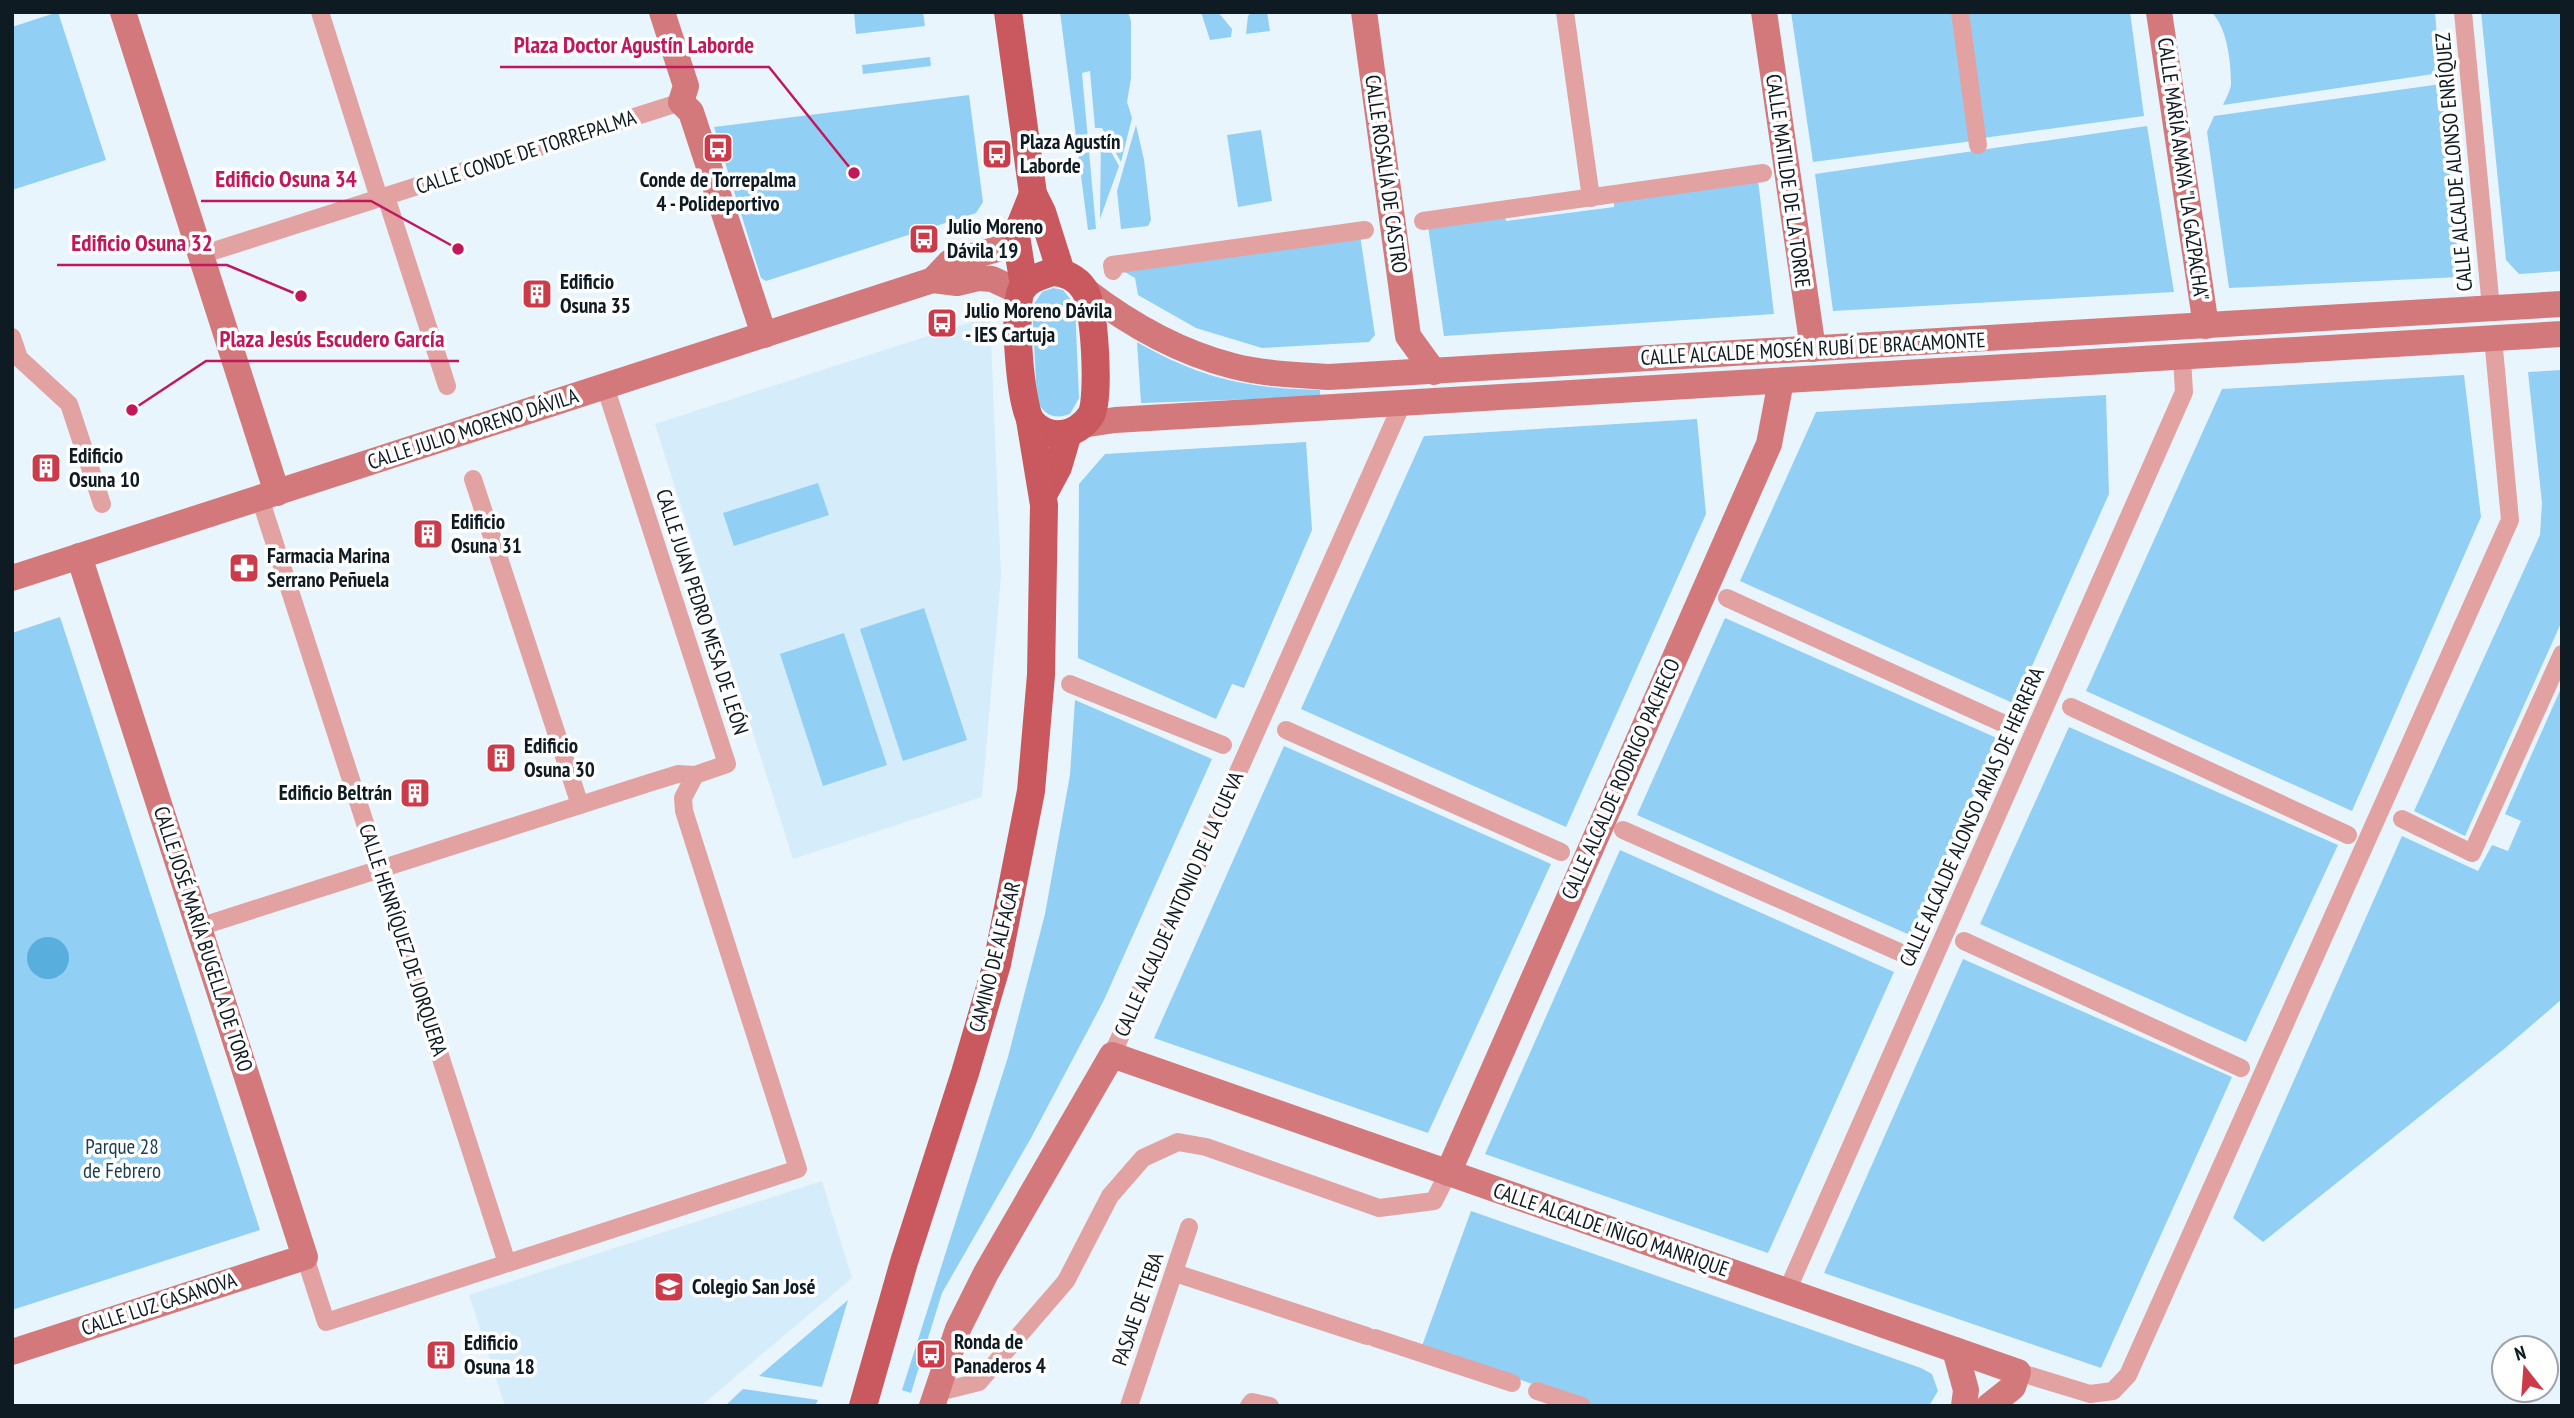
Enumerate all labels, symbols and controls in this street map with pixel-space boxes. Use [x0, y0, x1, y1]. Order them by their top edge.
callout: Plaza Doctor Agustín Laborde [500, 23, 769, 67]
text: Plaza Doctor Agustín Laborde [514, 30, 754, 59]
street label: CALLE ALCALDE ALONSO ENRÍQUEZ [2429, 32, 2478, 293]
street label: CALLE MARÍA AMAYA "LA GAZPACHA" [2152, 36, 2215, 302]
street label: CALLE MATILDE DE LA TORRE [1760, 72, 1817, 289]
street label: CALLE ROSALÍA DE CASTRO [1359, 73, 1414, 275]
street label: CALLE CONDE DE TORREPALMA [412, 103, 639, 200]
place label: Plaza Agustín Laborde [1020, 128, 1121, 179]
bus stop icon: Conde de Torrepalma 4 - Polideportivo [701, 131, 735, 165]
bus stop icon: Plaza Agustín Laborde [980, 137, 1014, 171]
callout: Edificio Osuna 34 [201, 157, 371, 201]
text: Edificio Osuna 34 [215, 164, 357, 193]
place label: Conde de Torrepalma 4 - Polideportivo [640, 166, 797, 217]
place label: Julio Moreno Dávila 19 [946, 213, 1043, 264]
callout: Edificio Osuna 32 [57, 221, 227, 265]
bus stop icon: Julio Moreno Dávila 19 [907, 222, 941, 256]
text: Edificio Osuna 32 [71, 228, 213, 257]
place label: Edificio Osuna 35 [560, 268, 631, 319]
building icon: Edificio Osuna 35 [520, 277, 554, 311]
place label: Julio Moreno Dávila - IES Cartuja [964, 297, 1113, 348]
bus stop icon: Julio Moreno Dávila - IES Cartuja [925, 306, 959, 340]
callout: Plaza Jesús Escudero García [206, 317, 459, 361]
text: Plaza Jesús Escudero García [220, 324, 444, 353]
street label: CALLE ALCALDE MOSÉN RUBÍ DE BRACAMONTE [1640, 326, 1986, 371]
street label: CALLE JULIO MORENO DÁVILA [364, 382, 582, 475]
place label: Edificio Osuna 10 [69, 442, 140, 493]
building icon: Edificio Osuna 10 [29, 451, 63, 485]
street label: CALLE JUAN PEDRO MESA DE LEÓN [650, 486, 755, 738]
place label: Edificio Osuna 31 [451, 508, 522, 559]
building icon: Edificio Osuna 31 [411, 517, 445, 551]
place label: Farmacia Marina Serrano Peñuela [267, 542, 390, 593]
pharmacy icon: Farmacia Marina Serrano Peñuela [227, 551, 261, 585]
street label: CALLE ALCALDE RODRIGO PACHECO [1555, 654, 1686, 903]
street label: CALLE ALCALDE ALONSO ARIAS DE HERRERA [1893, 663, 2050, 971]
place label: Edificio Osuna 30 [524, 732, 595, 783]
building icon: Edificio Osuna 30 [484, 741, 518, 775]
street label: CALLE ALCALDE ANTONIO DE LA CUEVA [1108, 767, 1249, 1041]
building icon: Edificio Beltrán [398, 776, 432, 810]
place label: Edificio Beltrán [279, 779, 392, 806]
street label: CALLE JOSÉ MARÍA BUGELLA DE TORO [148, 803, 259, 1075]
street label: CALLE HENRÍQUEZ DE JORQUERA [353, 820, 454, 1059]
street label: CAMINO DE ALFACAR [963, 879, 1026, 1035]
park label: Parque 28 de Febrero [83, 1133, 161, 1184]
street label: CALLE ALCALDE IÑIGO MANRIQUE [1490, 1176, 1733, 1283]
street label: PASAJE DE TEBA [1106, 1249, 1170, 1369]
street label: CALLE LUZ CASANOVA [78, 1266, 240, 1341]
school or university icon: Colegio San José [652, 1270, 686, 1304]
place label: Colegio San José [692, 1273, 815, 1300]
place label: Ronda de Panaderos 4 [954, 1328, 1046, 1379]
place label: Edificio Osuna 18 [464, 1329, 535, 1380]
north arrow [2490, 1334, 2560, 1404]
bus stop icon: Ronda de Panaderos 4 [914, 1337, 948, 1371]
building icon: Edificio Osuna 18 [424, 1338, 458, 1372]
text: N [2512, 1340, 2528, 1366]

